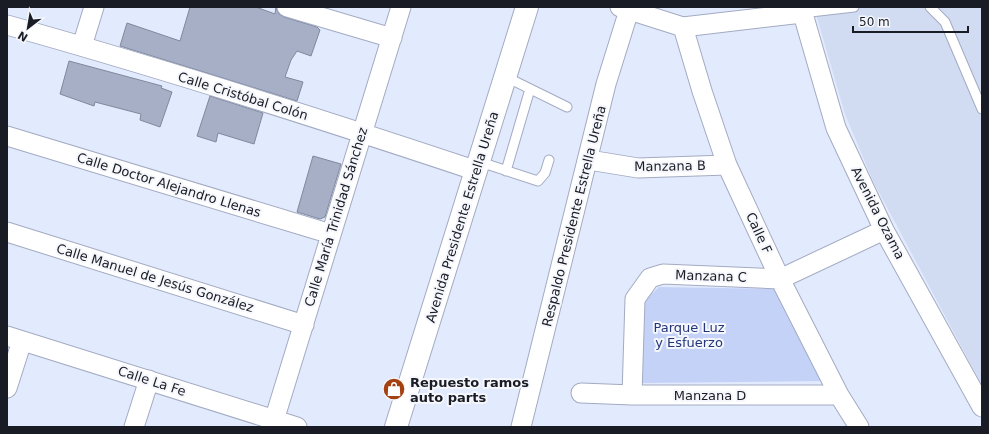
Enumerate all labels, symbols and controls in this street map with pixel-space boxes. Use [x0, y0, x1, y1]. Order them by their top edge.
north arrow [8, 8, 48, 48]
scale bar [853, 8, 968, 34]
text: 50 m [859, 15, 890, 29]
text: N [16, 28, 30, 44]
street label: Calle Cristóbal Colón [176, 69, 310, 123]
street label: Respaldo Presidente Estrella Ureña [539, 104, 609, 328]
street label: Avenida Presidente Estrella Ureña [423, 110, 501, 324]
street label: Calle María Trinidad Sánchez [302, 125, 371, 308]
street label: Calle Doctor Alejandro Llenas [75, 150, 263, 220]
street label: Manzana B [634, 158, 706, 174]
street label: Avenida Ozama [848, 164, 908, 262]
street label: Calle F [743, 210, 775, 256]
street label: Calle Manuel de Jesús González [55, 241, 256, 315]
street label: Manzana C [675, 267, 747, 285]
park label: Parque Luz y Esfuerzo [653, 320, 725, 350]
street label: Calle La Fe [116, 363, 188, 399]
place label: Repuesto ramos auto parts [410, 375, 529, 405]
shop icon: Repuesto ramos auto parts [381, 376, 407, 402]
street label: Manzana D [674, 388, 746, 403]

